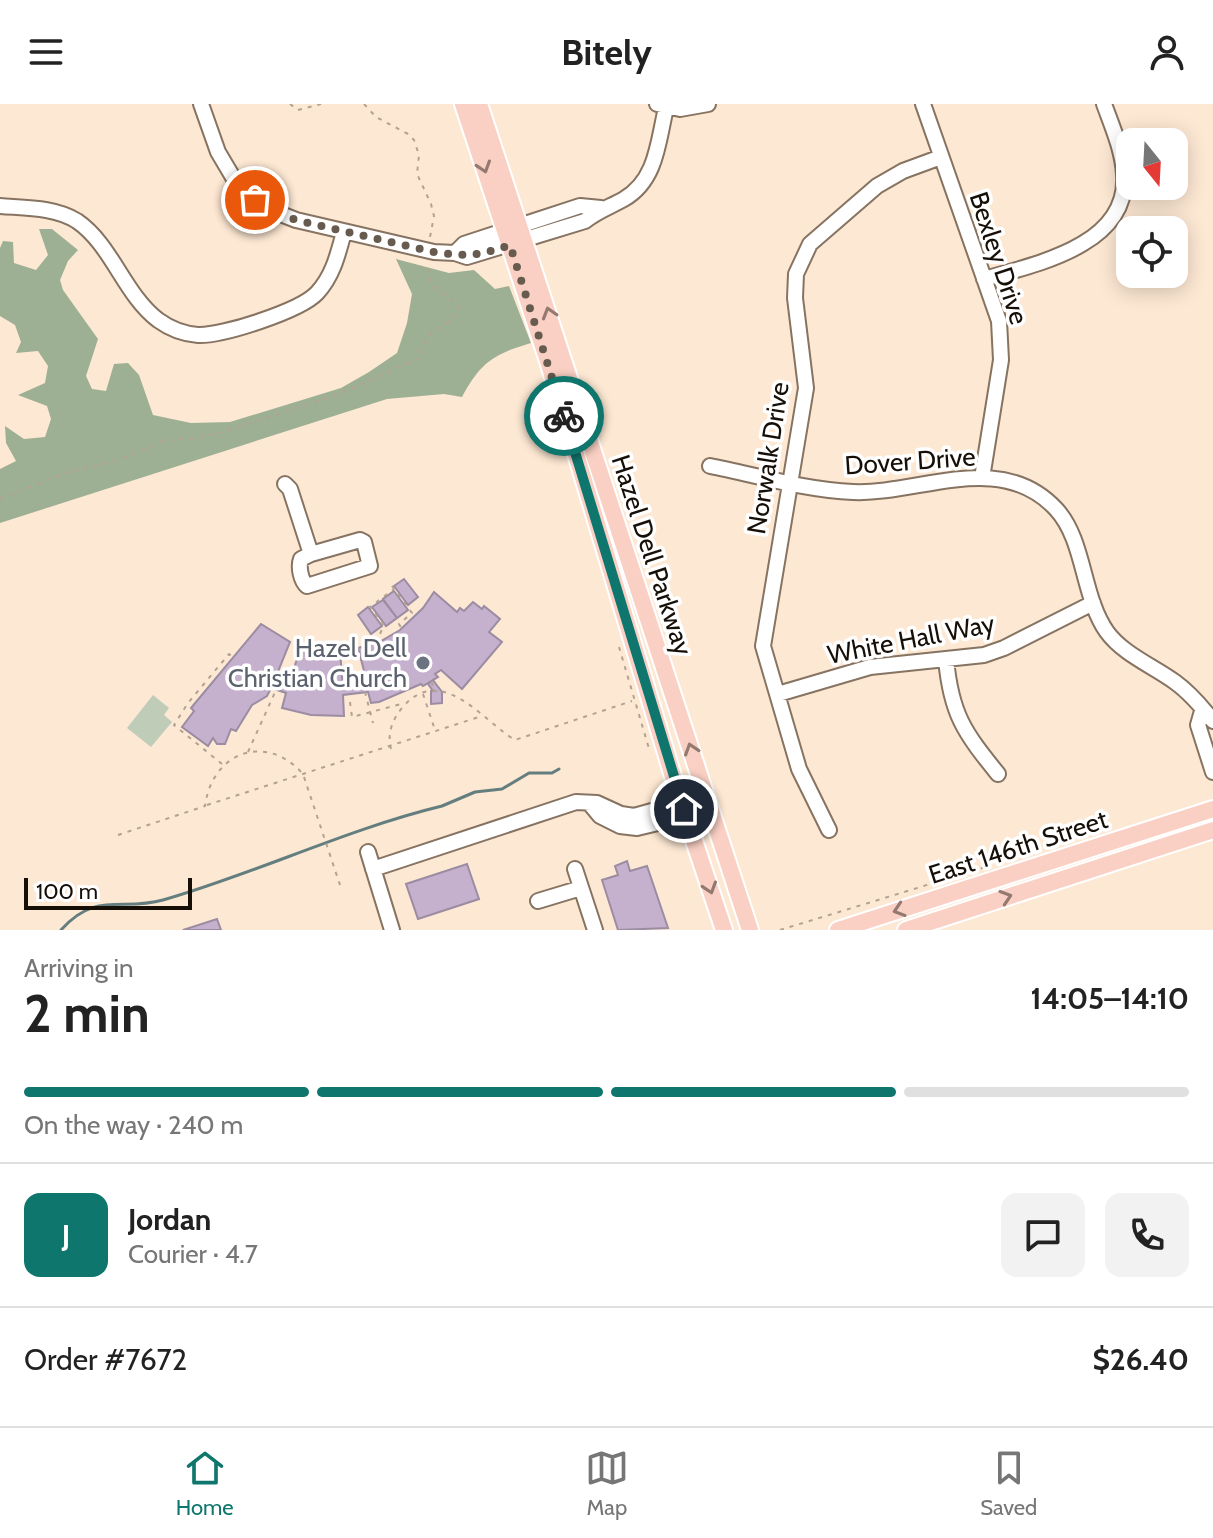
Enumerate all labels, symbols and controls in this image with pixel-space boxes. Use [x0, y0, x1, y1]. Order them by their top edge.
icon: menu [24, 30, 68, 74]
text: Bitely [561, 30, 652, 74]
icon: person [1145, 30, 1189, 74]
north arrow [1116, 128, 1188, 200]
map controls [1116, 128, 1188, 288]
one-way arrow [475, 160, 491, 174]
pin [221, 166, 289, 234]
icon: bag [233, 178, 277, 222]
street label: Bexley Drive [963, 188, 1035, 328]
button: locate [1116, 216, 1188, 288]
one-way arrow [542, 306, 558, 320]
courier [524, 376, 604, 456]
street label: Norwalk Drive [740, 380, 796, 536]
icon: bike [542, 394, 586, 438]
street label: Dover Drive [844, 440, 976, 482]
street label: Hazel Dell Parkway [605, 451, 699, 659]
street label: White Hall Way [825, 607, 997, 671]
place label: Hazel Dell Christian Church [228, 632, 407, 694]
marker: Hazel Dell Christian Church [414, 654, 432, 672]
one-way arrow [684, 743, 700, 757]
pin [650, 775, 718, 843]
icon: home [662, 787, 706, 831]
street label: East 146th Street [925, 803, 1112, 891]
scale bar [24, 874, 192, 910]
text: 100 m [36, 878, 98, 905]
one-way arrow [701, 880, 717, 894]
one-way arrow [999, 891, 1013, 907]
one-way arrow [893, 901, 907, 917]
text: Arriving in [24, 952, 134, 984]
text: 14:05–14:10 [1031, 980, 1189, 1017]
text: 2 min [24, 982, 150, 1045]
text: On the way · 240 m [24, 1109, 243, 1141]
button: chat [1001, 1193, 1085, 1277]
button: phone [1105, 1193, 1189, 1277]
text: Jordan [128, 1201, 211, 1238]
text: J [62, 1217, 70, 1254]
text: Courier · 4.7 [128, 1238, 258, 1270]
text: Order #7672 [24, 1341, 187, 1378]
text: $26.40 [1092, 1341, 1189, 1378]
tab: Home [176, 1446, 234, 1521]
tab: Map [585, 1446, 629, 1521]
tab: Saved [980, 1446, 1037, 1521]

